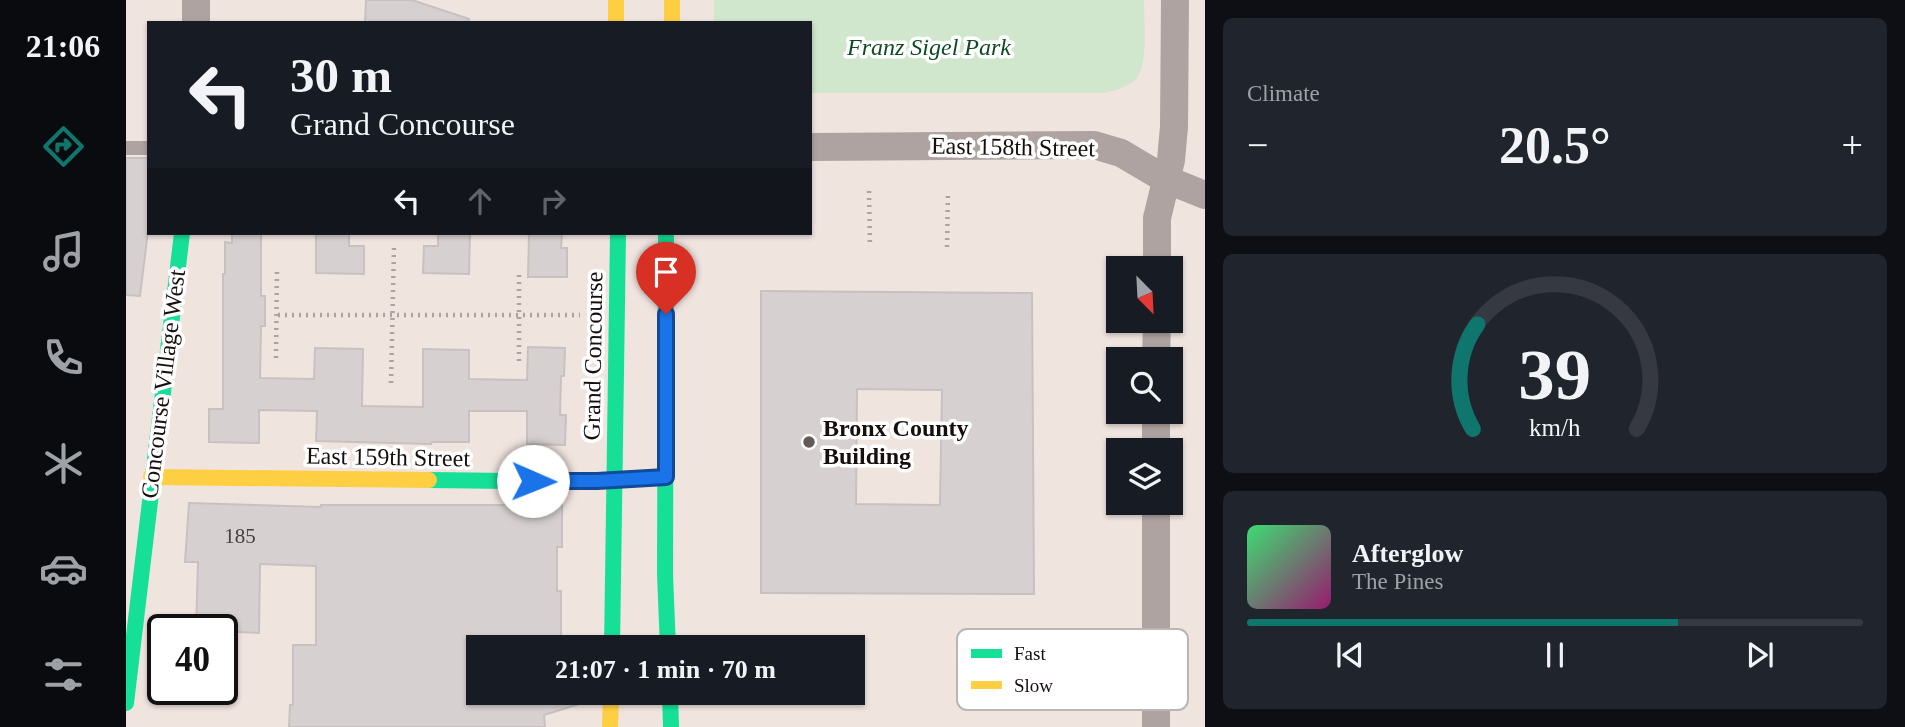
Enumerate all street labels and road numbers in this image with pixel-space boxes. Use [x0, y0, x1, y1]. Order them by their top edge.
street label: East 158th Street [931, 133, 1096, 161]
street label: Concourse Village West [136, 268, 190, 500]
street label: Grand Concourse [579, 271, 607, 441]
street label: East 159th Street [306, 443, 471, 471]

